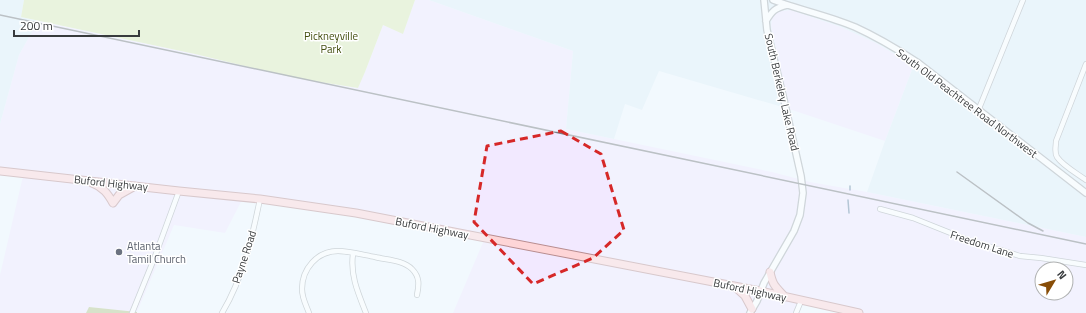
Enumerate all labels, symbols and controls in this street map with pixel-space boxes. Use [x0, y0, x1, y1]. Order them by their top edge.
scale bar [14, 12, 139, 38]
text: 200 m [20, 16, 53, 35]
park label: Pickneyville Park [304, 28, 358, 57]
street label: South Berkeley Lake Road [761, 32, 803, 152]
street label: South Old Peachtree Road Northwest [893, 45, 1041, 162]
street label: Buford Highway [73, 171, 149, 195]
street label: Buford Highway [394, 213, 471, 243]
street label: Freedom Lane [948, 226, 1016, 262]
street label: Payne Road [228, 228, 260, 286]
place label: Atlanta Tamil Church [127, 238, 186, 267]
marker: Atlanta Tamil Church [114, 247, 124, 257]
north arrow [1034, 261, 1074, 301]
text: N [1053, 267, 1071, 283]
street label: Buford Highway [712, 274, 789, 306]

